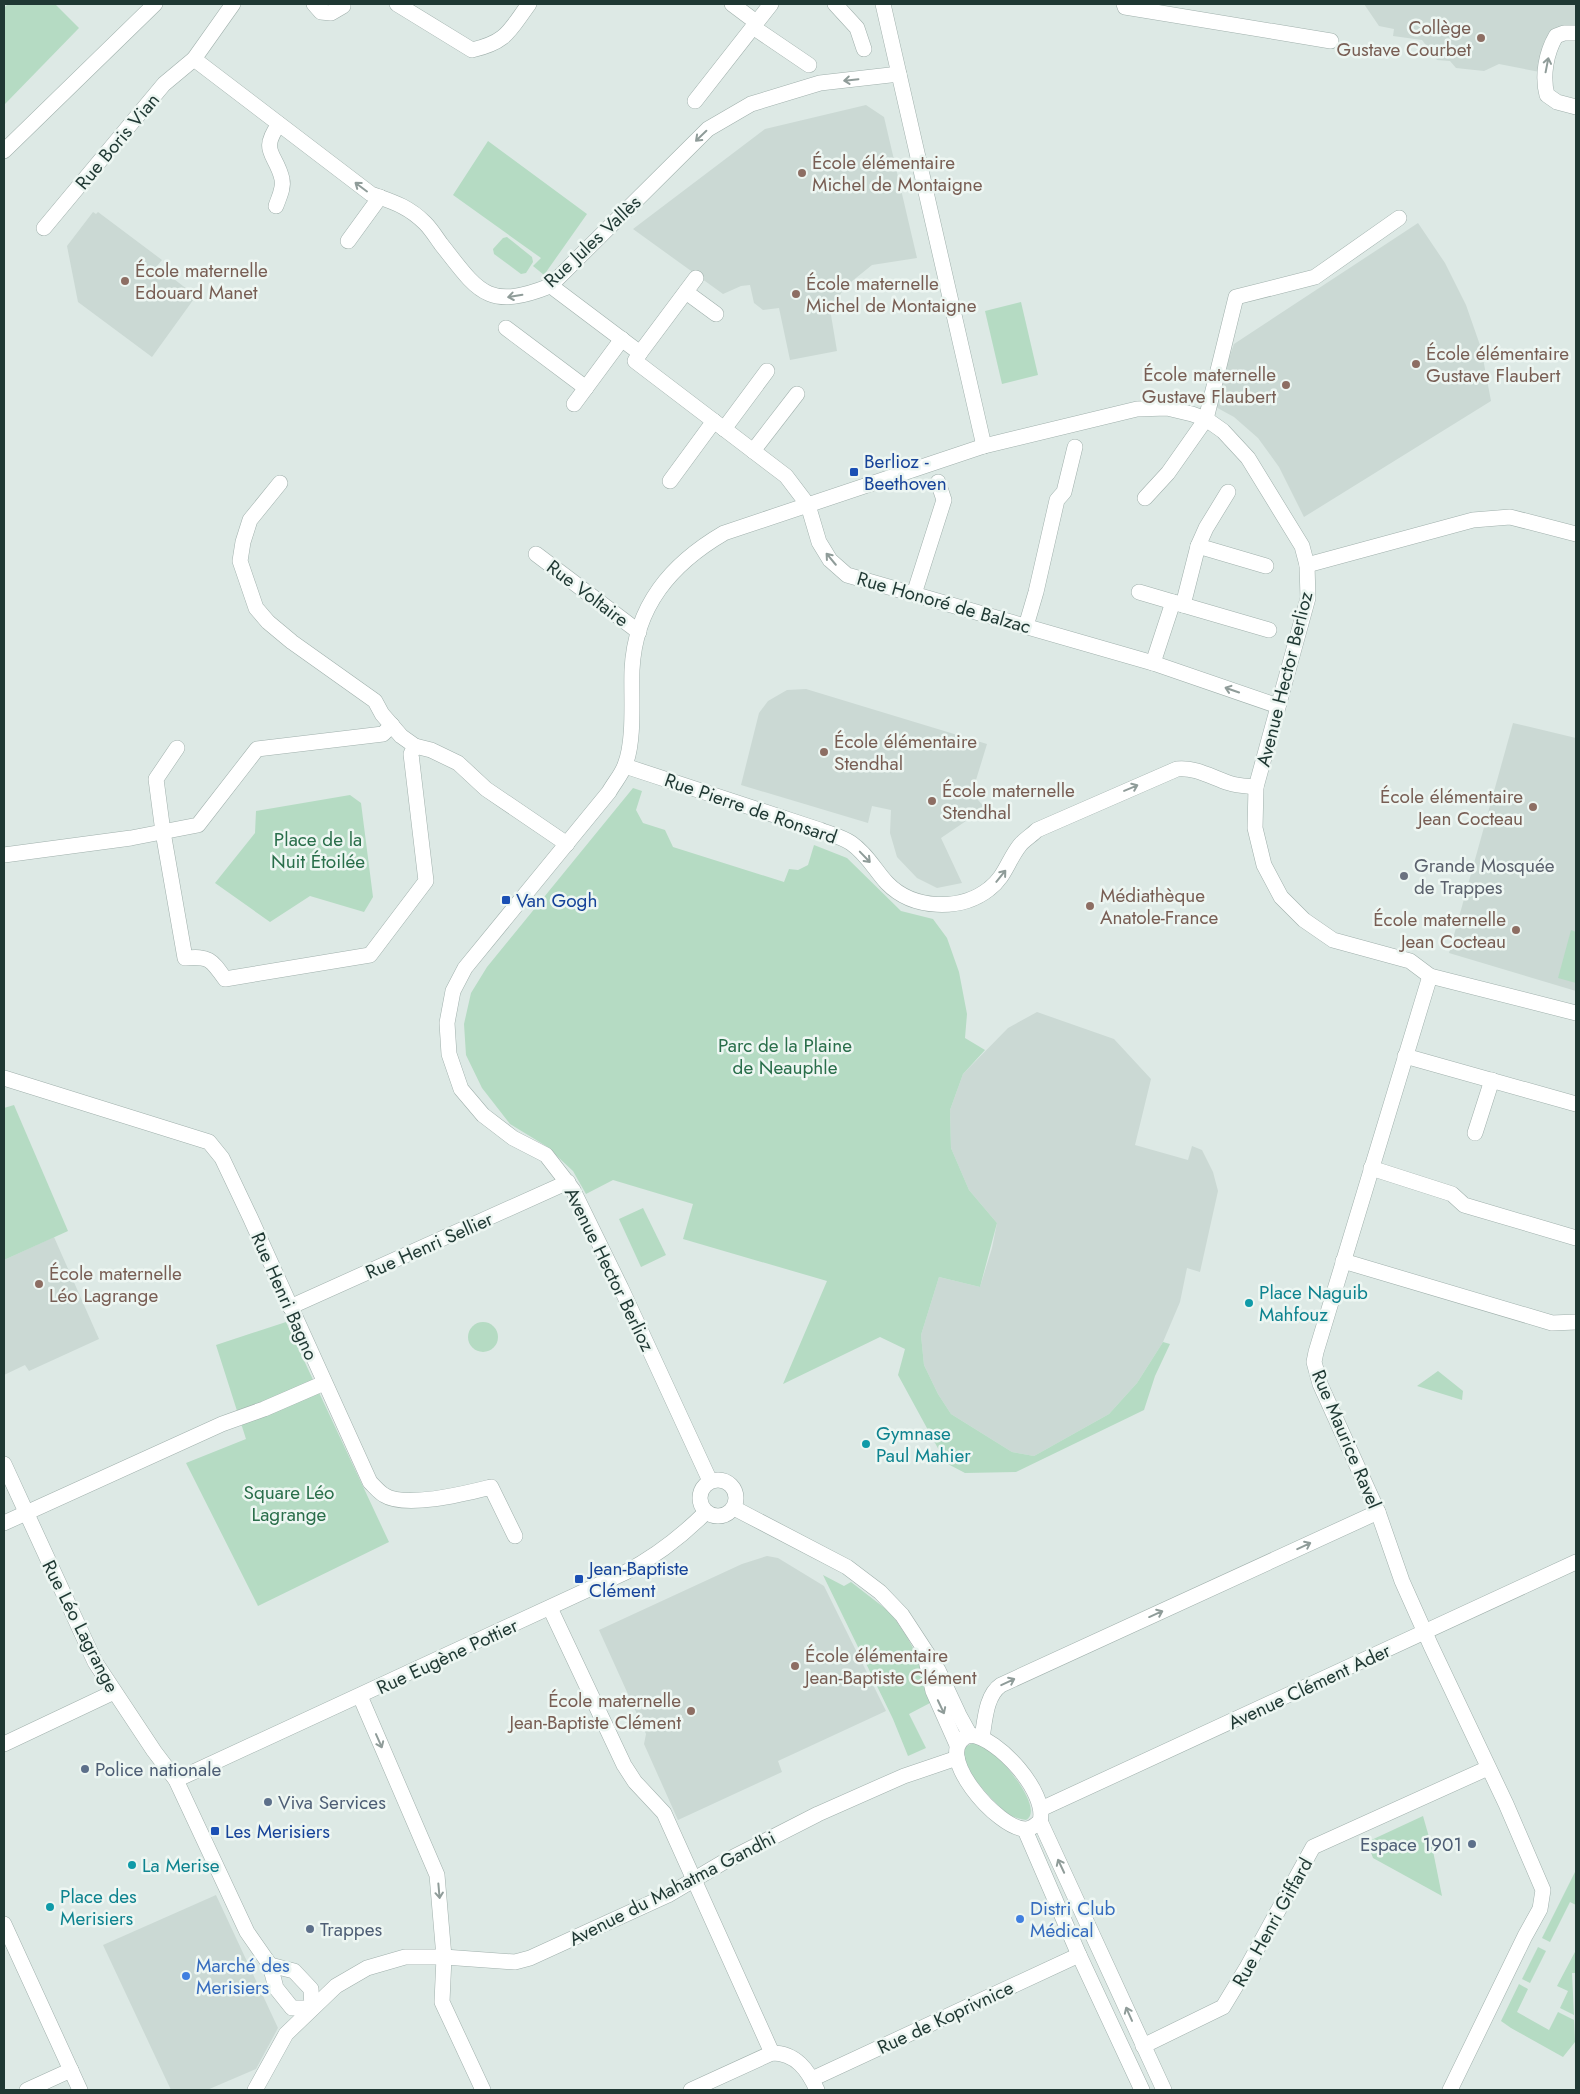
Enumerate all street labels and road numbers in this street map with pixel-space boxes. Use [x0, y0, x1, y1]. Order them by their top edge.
street label: Rue Boris Vian [69, 87, 166, 195]
street label: Rue Jules Vallès [538, 189, 647, 294]
street label: Rue Voltaire [541, 554, 635, 633]
street label: Rue Honoré de Balzac [854, 565, 1034, 640]
street label: Avenue Hector Berlioz [1250, 589, 1319, 769]
street label: Rue Pierre de Ronsard [661, 766, 841, 851]
street label: Avenue Hector Berlioz [558, 1183, 661, 1356]
street label: Rue Henri Sellier [361, 1205, 498, 1286]
street label: Rue Henri Bagno [244, 1228, 325, 1365]
street label: Rue Maurice Ravel [1305, 1366, 1388, 1513]
street label: Rue Léo Lagrange [36, 1555, 126, 1697]
street label: Rue Eugène Pottier [372, 1612, 523, 1701]
street label: Avenue Clément Ader [1223, 1637, 1395, 1736]
street label: Avenue du Mahatma Gandhi [564, 1824, 780, 1952]
street label: Rue Henri Giffard [1226, 1853, 1319, 1992]
street label: Rue de Koprivnice [873, 1974, 1018, 2061]

